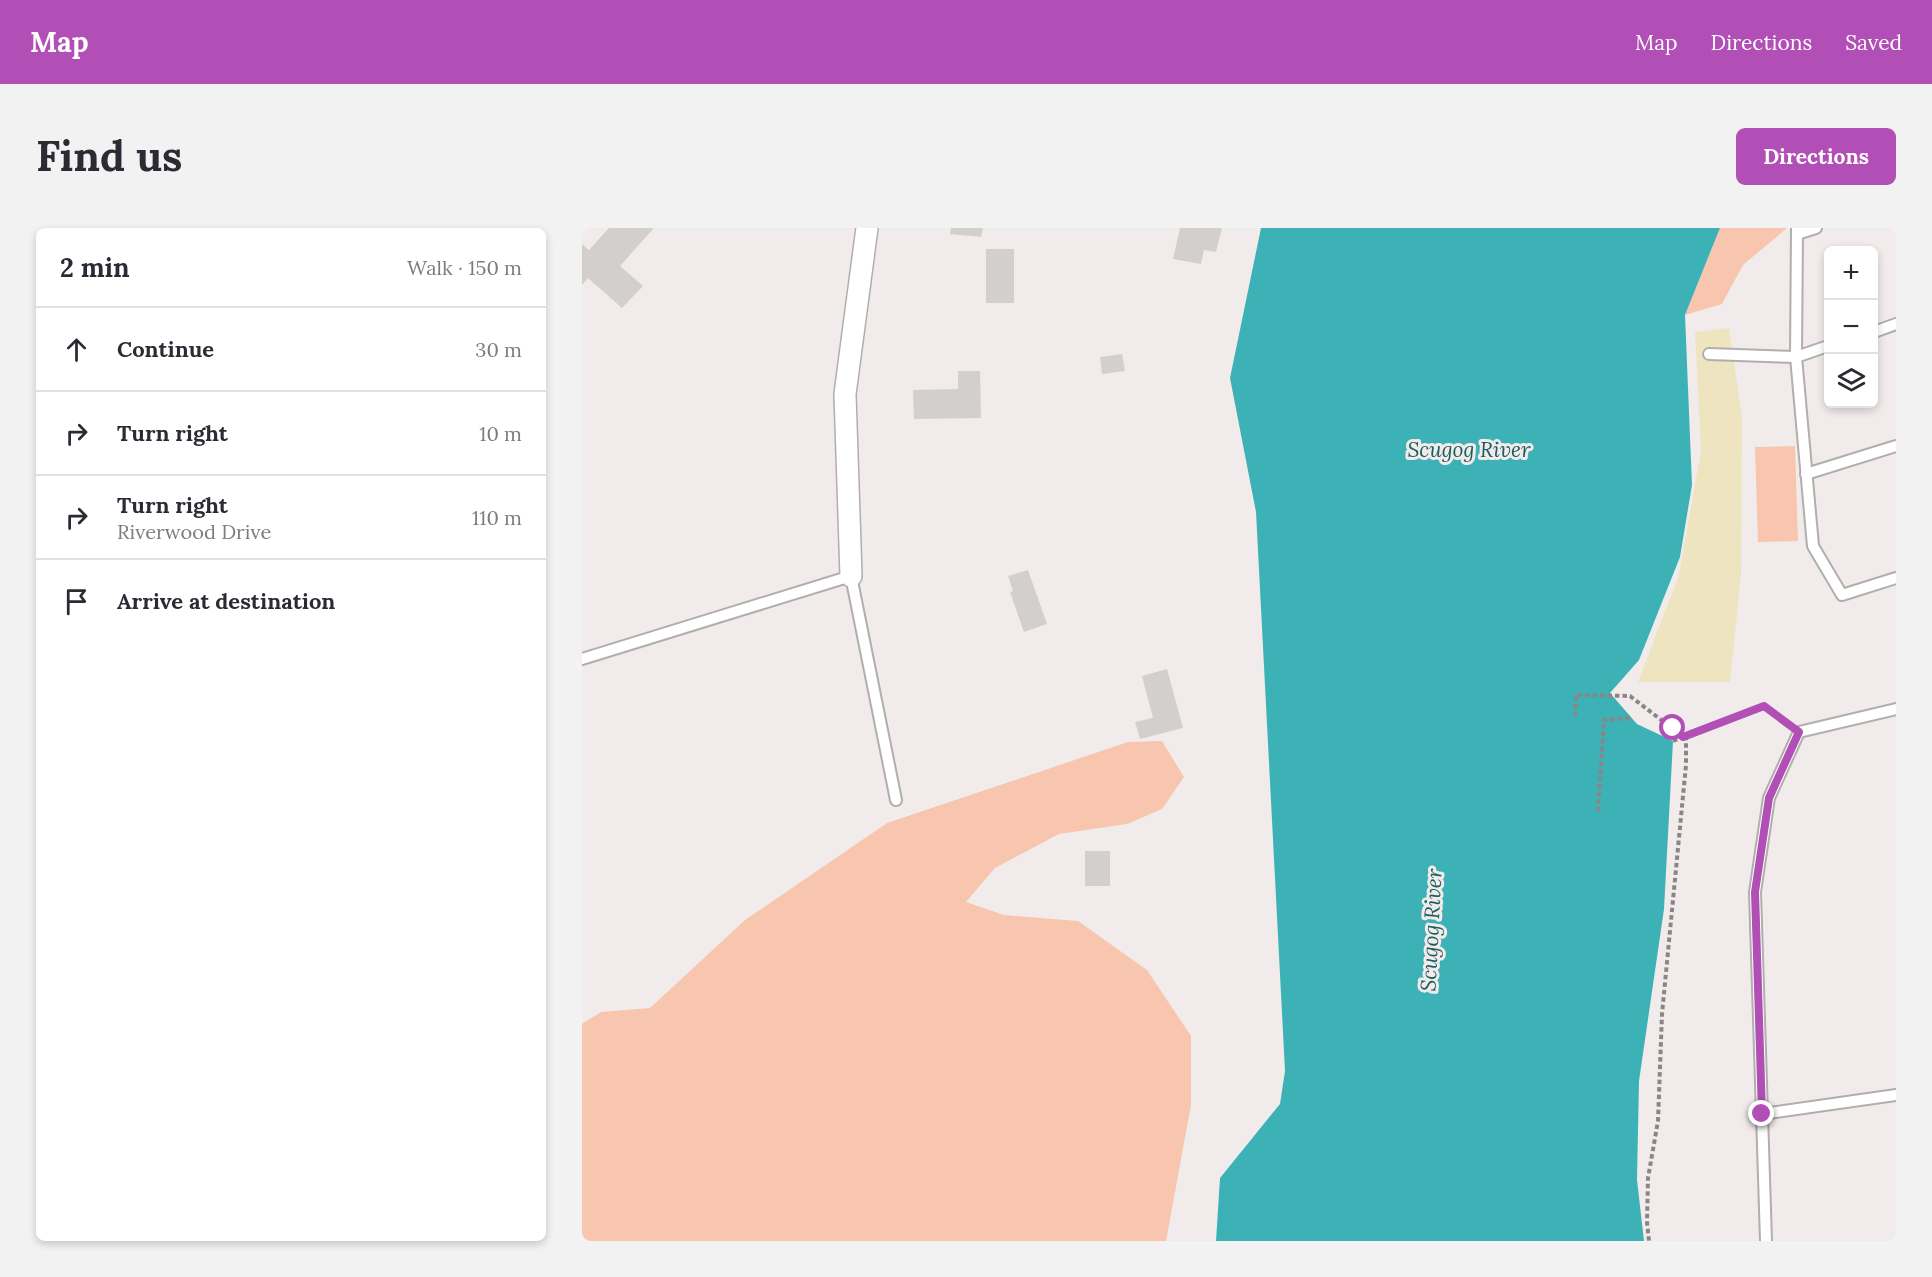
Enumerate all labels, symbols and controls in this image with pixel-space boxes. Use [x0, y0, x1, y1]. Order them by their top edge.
text: Map [30, 24, 89, 60]
text: Map [1635, 29, 1678, 56]
text: Directions [1711, 29, 1812, 56]
text: Saved [1845, 29, 1902, 56]
button: Directions [1736, 128, 1896, 185]
text: Find us [36, 129, 182, 183]
map controls [1824, 246, 1878, 408]
button: + [1824, 246, 1878, 300]
text: 2 min [60, 251, 130, 284]
text: Walk · 150 m [407, 255, 522, 280]
button: − [1824, 300, 1878, 354]
icon: ahead [60, 333, 93, 366]
text: Continue [117, 335, 214, 363]
text: 30 m [475, 337, 522, 362]
button: layers [1824, 354, 1878, 408]
icon: right [60, 417, 93, 450]
text: Turn right [117, 419, 228, 447]
text: 10 m [479, 421, 522, 446]
water label: Scugog River [1407, 436, 1531, 463]
text: Turn right [117, 491, 228, 519]
icon: right [60, 501, 93, 534]
text: 110 m [472, 505, 522, 530]
text: Riverwood Drive [117, 519, 271, 544]
icon: arrive [60, 585, 93, 618]
text: Arrive at destination [117, 587, 335, 615]
route start [1659, 714, 1685, 740]
water label: Scugog River [1414, 867, 1448, 992]
route end [1748, 1100, 1774, 1126]

